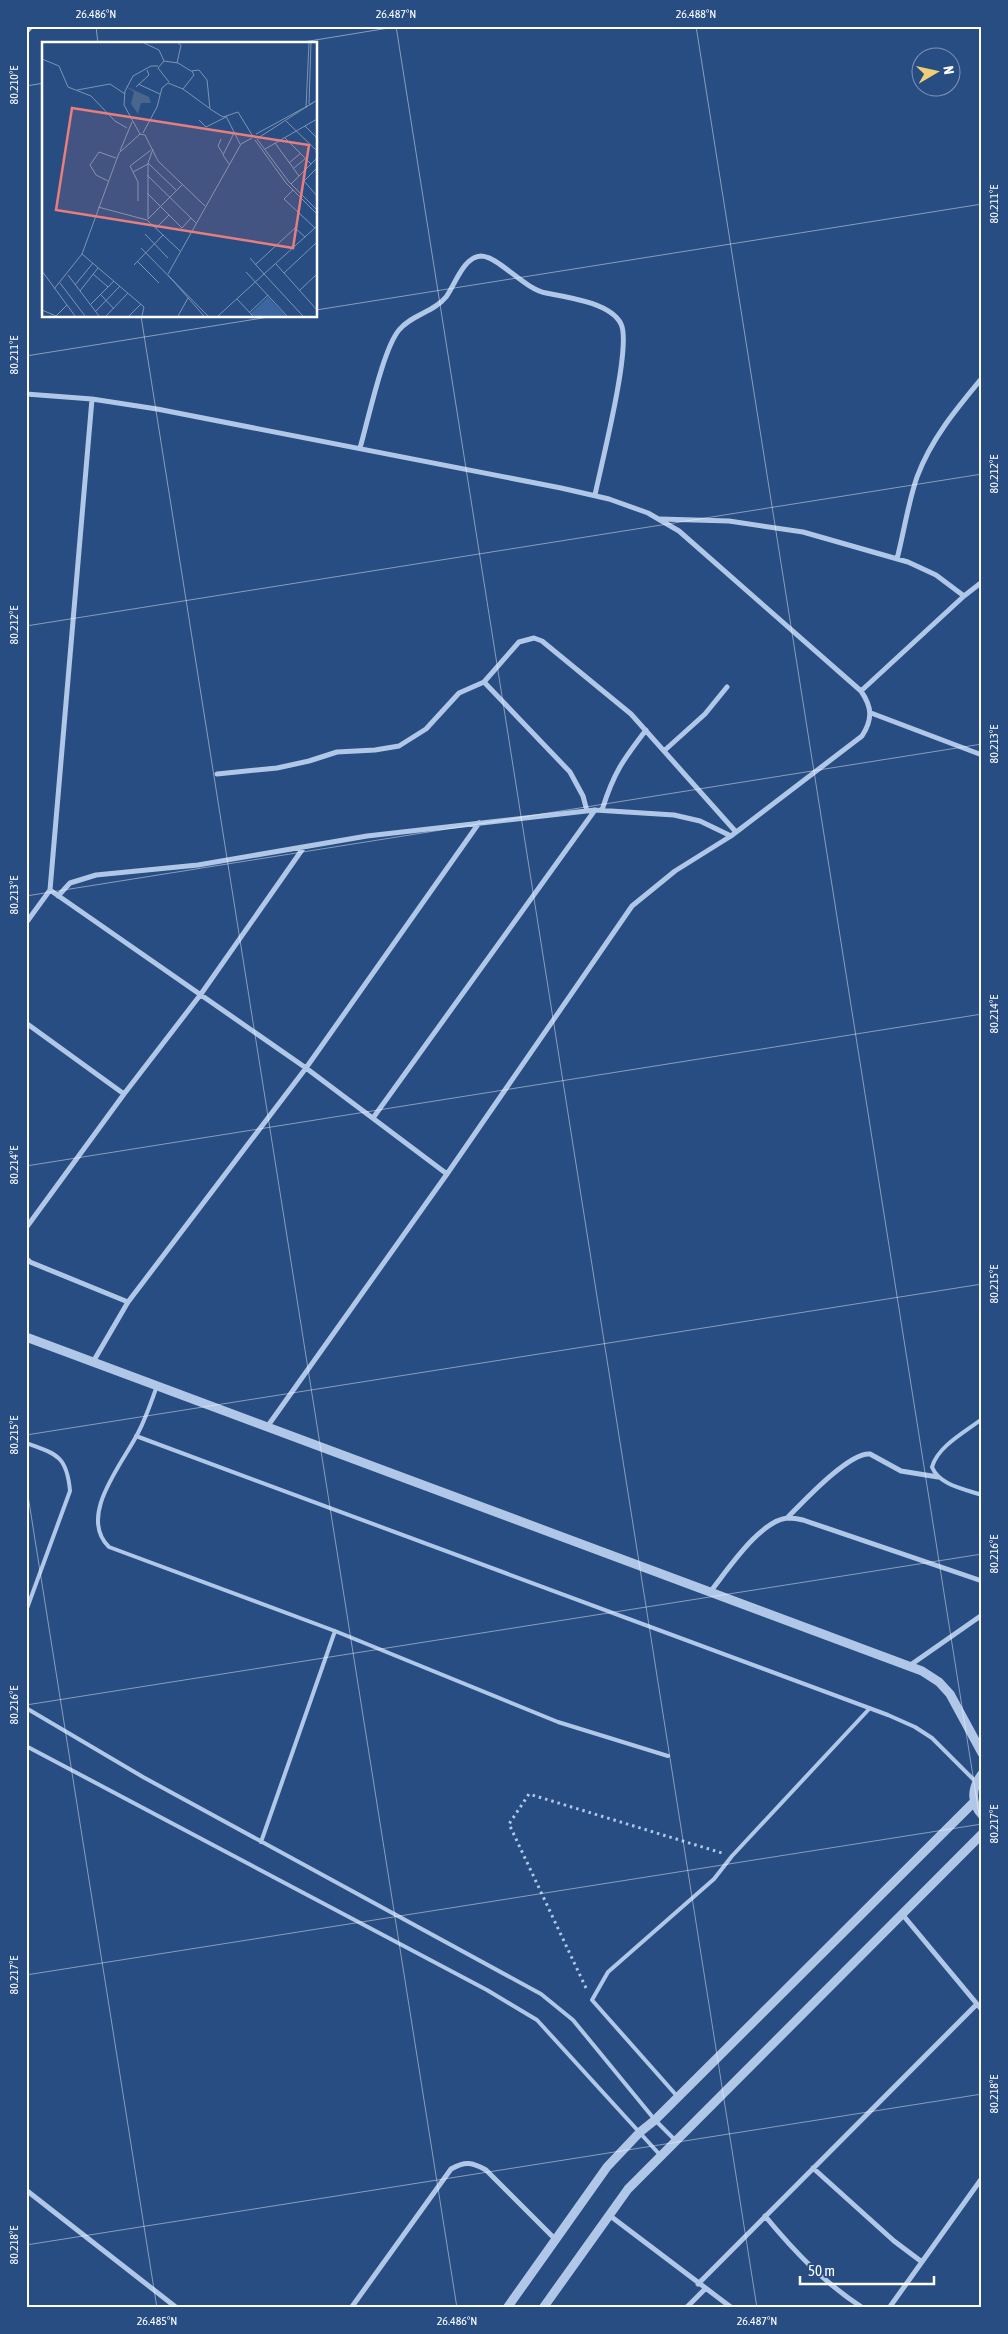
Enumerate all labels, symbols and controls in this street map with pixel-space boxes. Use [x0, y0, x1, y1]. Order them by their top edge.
text: 26.486°N [76, 7, 116, 21]
text: 26.487°N [376, 7, 416, 21]
text: 26.488°N [676, 7, 716, 21]
inset map [42, 42, 318, 318]
north arrow [910, 48, 960, 98]
text: N [940, 65, 957, 75]
text: 80.210°E [7, 66, 21, 104]
text: 80.211°E [987, 185, 1001, 223]
text: 80.211°E [7, 336, 21, 374]
text: 80.212°E [987, 455, 1001, 493]
text: 80.212°E [7, 606, 21, 644]
text: 80.213°E [987, 725, 1001, 763]
text: 80.213°E [7, 876, 21, 914]
text: 80.214°E [987, 995, 1001, 1033]
text: 80.214°E [7, 1146, 21, 1184]
text: 80.215°E [987, 1265, 1001, 1303]
text: 80.215°E [7, 1416, 21, 1454]
text: 80.216°E [987, 1535, 1001, 1573]
text: 80.216°E [7, 1686, 21, 1724]
text: 80.217°E [987, 1805, 1001, 1843]
text: 80.217°E [7, 1956, 21, 1994]
text: 80.218°E [987, 2075, 1001, 2113]
text: 80.218°E [7, 2226, 21, 2264]
scale bar [800, 2254, 934, 2286]
text: 50 m [808, 2262, 835, 2279]
text: 26.485°N [137, 2314, 177, 2328]
text: 26.486°N [437, 2314, 477, 2328]
text: 26.487°N [737, 2314, 777, 2328]

